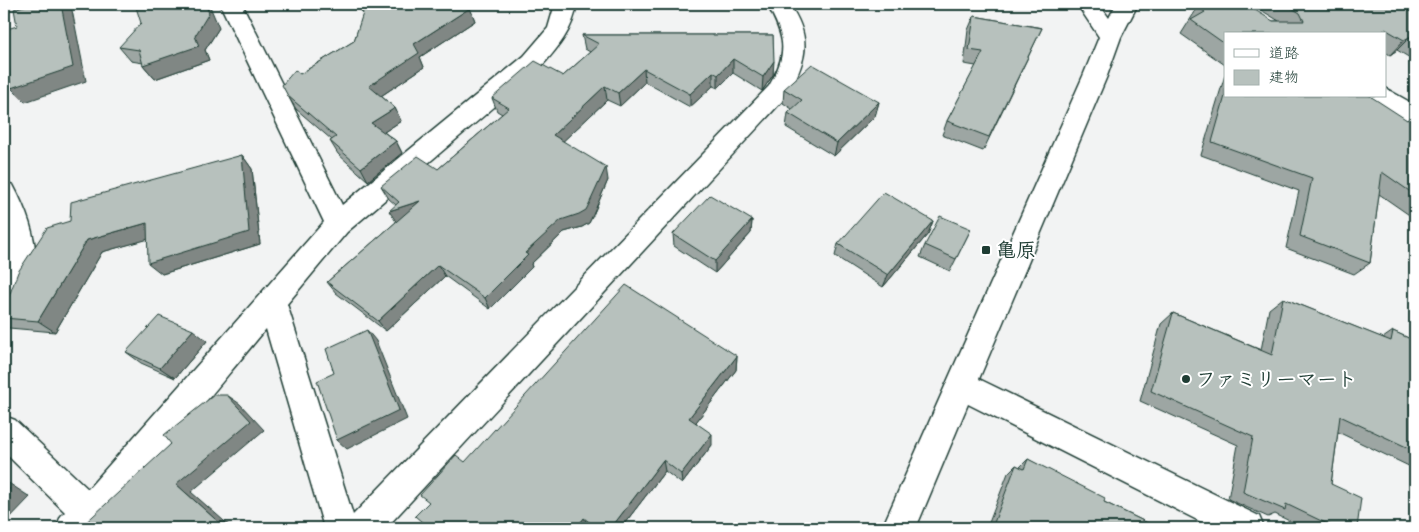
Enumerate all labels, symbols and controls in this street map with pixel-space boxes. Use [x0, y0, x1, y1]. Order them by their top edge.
legend [1224, 32, 1386, 98]
text: 道路 [1269, 44, 1299, 64]
text: 建物 [1269, 68, 1299, 88]
place label: 亀原 [996, 238, 1036, 265]
marker: 亀原 [980, 244, 992, 256]
place label: ファミリーマート [1196, 367, 1357, 394]
marker: ファミリーマート [1180, 373, 1192, 385]

